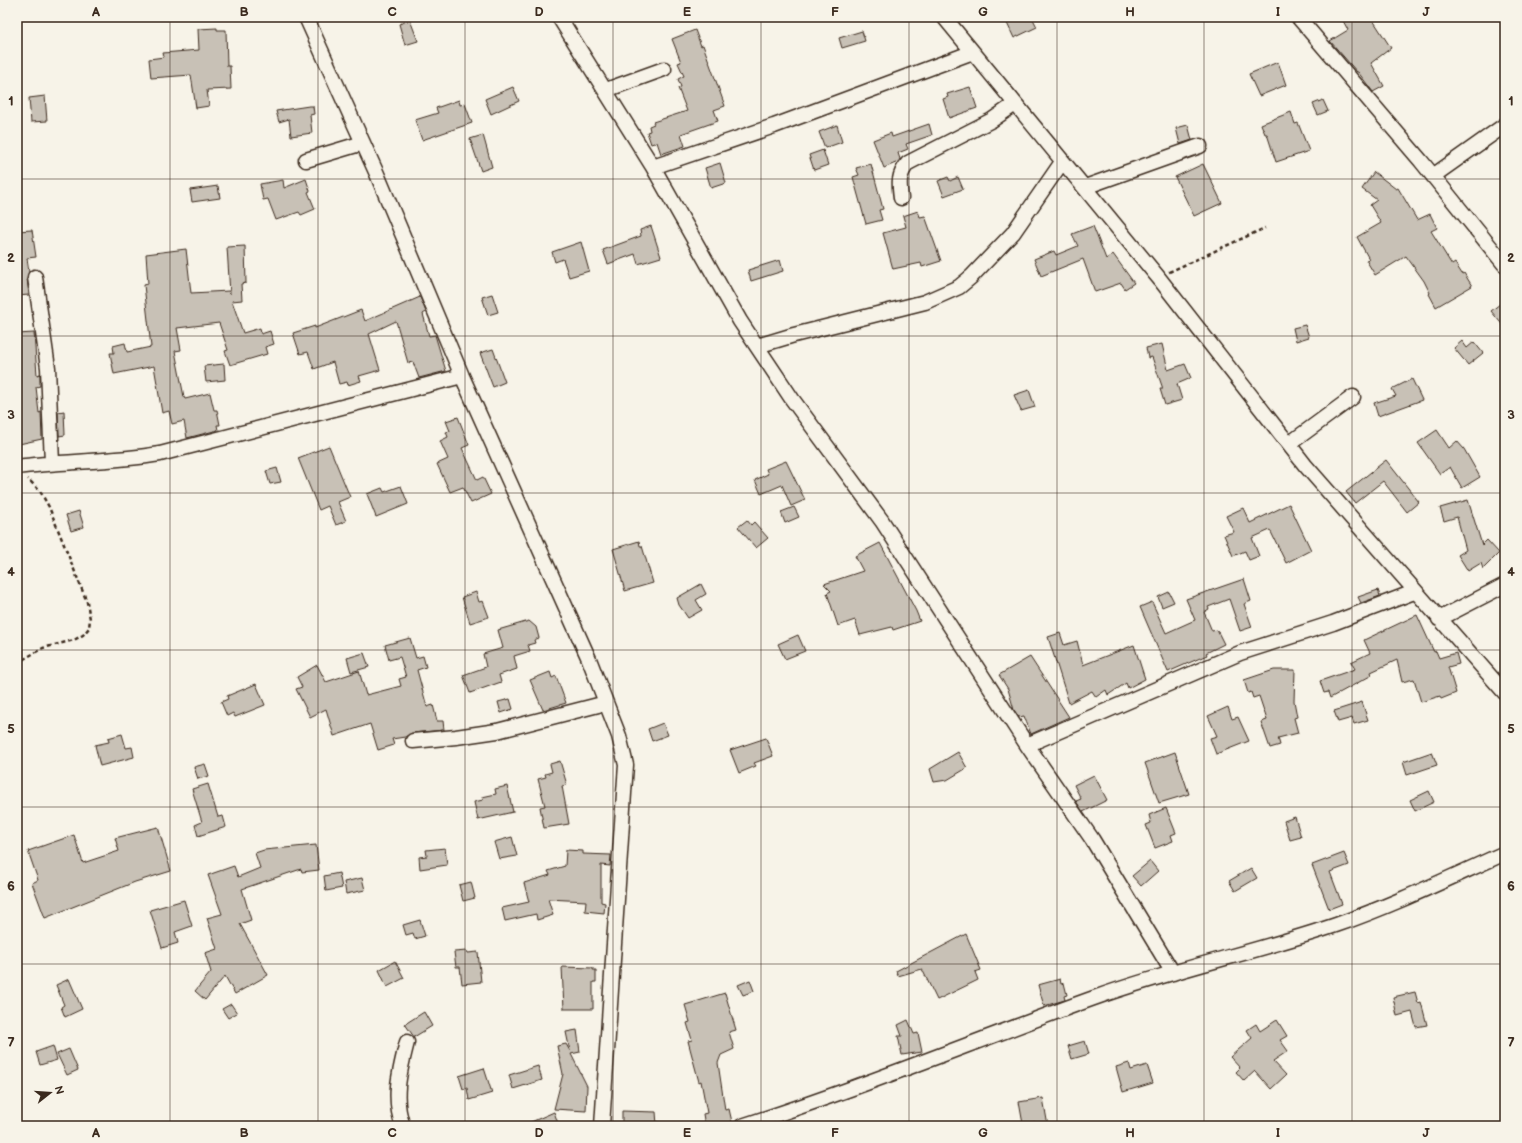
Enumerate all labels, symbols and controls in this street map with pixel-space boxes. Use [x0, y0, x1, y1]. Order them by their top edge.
text: A [91, 4, 100, 20]
text: B [239, 4, 249, 20]
text: C [387, 4, 397, 20]
text: D [534, 4, 544, 20]
text: E [683, 4, 692, 20]
text: F [831, 4, 839, 20]
text: G [978, 4, 988, 20]
text: H [1125, 4, 1135, 20]
text: I [1276, 4, 1280, 20]
text: J [1422, 4, 1430, 20]
text: 1 [8, 93, 14, 109]
text: 1 [1508, 93, 1514, 109]
text: 2 [7, 250, 15, 266]
text: 2 [1507, 250, 1515, 266]
text: 3 [7, 407, 15, 423]
text: 3 [1507, 407, 1515, 423]
text: 4 [7, 564, 15, 580]
text: 4 [1507, 564, 1515, 580]
text: 5 [7, 721, 15, 737]
text: 5 [1507, 721, 1515, 737]
text: 6 [7, 878, 15, 894]
text: 6 [1507, 878, 1515, 894]
text: 7 [7, 1035, 15, 1051]
text: 7 [1507, 1035, 1515, 1051]
north arrow [30, 1073, 70, 1113]
text: N [52, 1084, 67, 1096]
text: A [91, 1125, 100, 1141]
text: B [239, 1125, 249, 1141]
text: C [387, 1125, 397, 1141]
text: D [534, 1125, 544, 1141]
text: E [683, 1125, 692, 1141]
text: F [831, 1125, 839, 1141]
text: G [978, 1125, 988, 1141]
text: H [1125, 1125, 1135, 1141]
text: I [1276, 1125, 1280, 1141]
text: J [1422, 1125, 1430, 1141]

